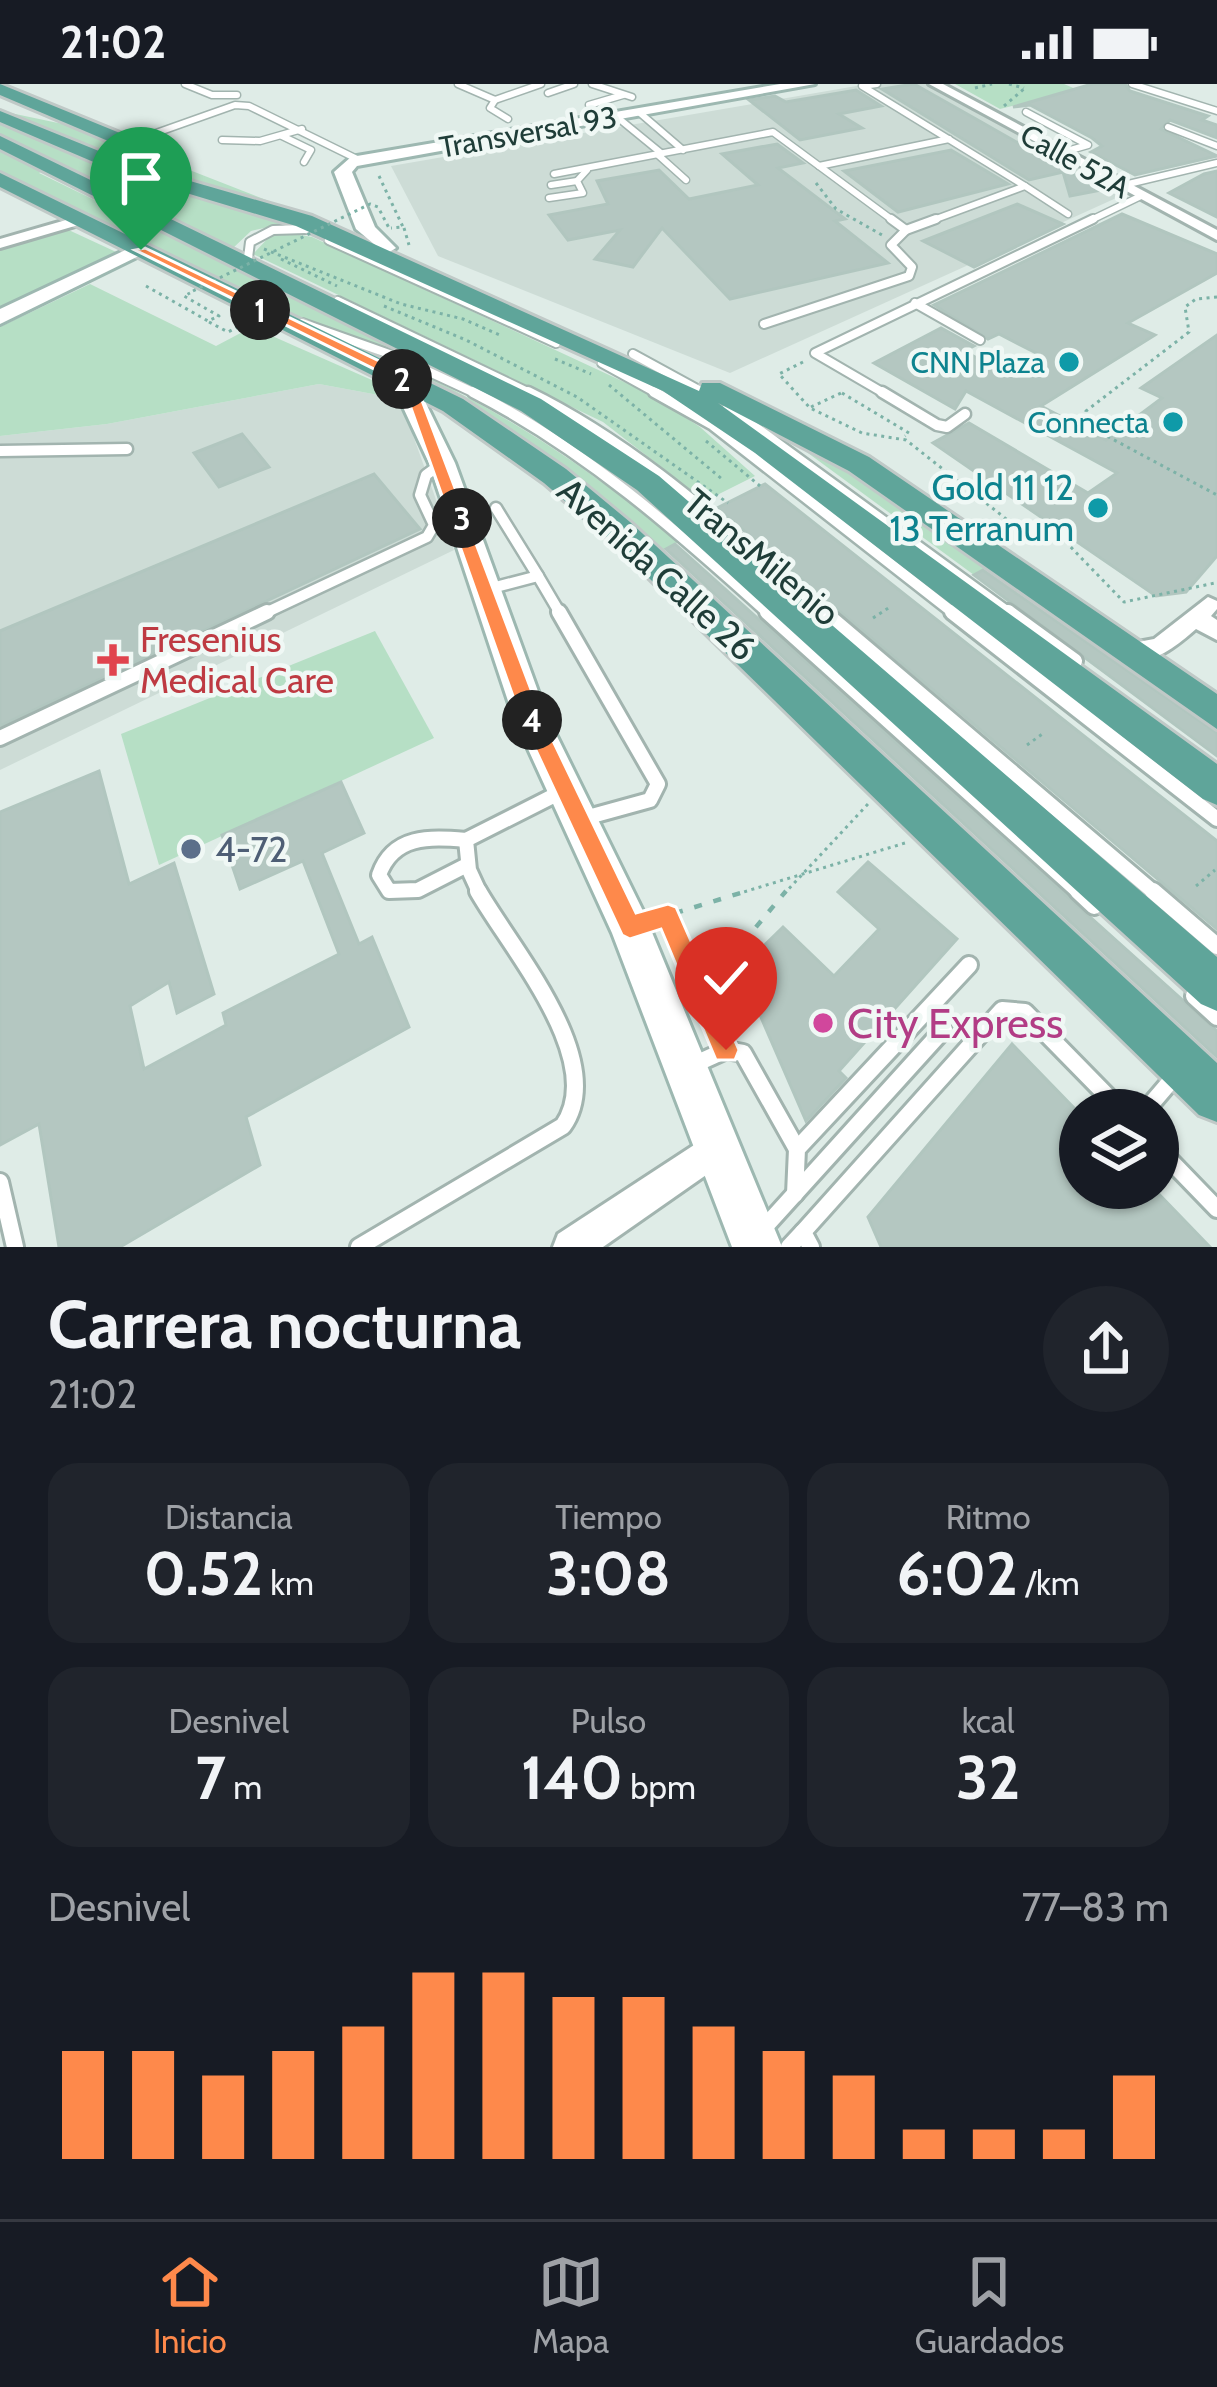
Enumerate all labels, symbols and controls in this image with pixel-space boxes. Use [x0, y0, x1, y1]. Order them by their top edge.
text: 21:02 [60, 15, 166, 69]
street label: Transversal 93 [436, 98, 620, 166]
street label: Calle 52A [1014, 116, 1137, 206]
pin [90, 127, 192, 250]
icon: arrive [108, 145, 174, 211]
pin: 1 [230, 280, 290, 340]
text: 1 [254, 290, 266, 330]
place label: CNN Plaza [911, 344, 1046, 381]
pin: 2 [372, 349, 432, 409]
marker: CNN Plaza [1056, 349, 1082, 375]
text: 2 [393, 359, 411, 399]
place label: Connecta [1027, 404, 1150, 441]
marker: Connecta [1160, 409, 1186, 435]
place label: Gold 11 12 13 Terranum [890, 465, 1074, 550]
street label: Avenida Calle 26 [549, 468, 765, 670]
street label: TransMilenio [675, 479, 849, 635]
pin: 3 [432, 488, 492, 548]
marker: Gold 11 12 13 Terranum [1085, 495, 1111, 521]
text: 3 [453, 498, 471, 538]
place label: Fresenius Medical Care [140, 617, 334, 702]
marker: Fresenius Medical Care [97, 644, 129, 676]
pin: 4 [502, 690, 562, 750]
text: 4 [522, 700, 542, 740]
place label: 4-72 [215, 827, 287, 871]
marker: 4-72 [178, 836, 204, 862]
pin [675, 927, 777, 1050]
icon: check [693, 945, 759, 1011]
place label: City Express [847, 997, 1063, 1049]
marker: City Express [810, 1010, 836, 1036]
map controls [1059, 1089, 1179, 1209]
button: layers [1059, 1089, 1179, 1209]
text: Carrera nocturna [48, 1284, 521, 1365]
button: share [1043, 1286, 1169, 1412]
text: 21:02 [48, 1370, 137, 1418]
text: Distancia [165, 1497, 293, 1537]
text: Tiempo [555, 1497, 662, 1537]
text: Ritmo [946, 1497, 1031, 1537]
text: 0.52 [144, 1537, 263, 1610]
text: 3:08 [546, 1537, 671, 1610]
text: 6:02 [897, 1537, 1018, 1610]
text: km [263, 1563, 314, 1603]
text: /km [1018, 1563, 1080, 1603]
text: Desnivel [169, 1701, 289, 1741]
text: Pulso [571, 1701, 646, 1741]
text: kcal [962, 1701, 1014, 1741]
text: 7 [195, 1741, 226, 1814]
text: 140 [521, 1741, 623, 1814]
text: 32 [956, 1741, 1020, 1814]
text: m [226, 1767, 262, 1807]
text: bpm [623, 1767, 696, 1807]
text: Desnivel [48, 1883, 190, 1931]
text: 77–83 m [1022, 1883, 1169, 1931]
tab: Inicio [153, 2249, 227, 2361]
tab: Mapa [532, 2249, 609, 2361]
tab: Guardados [915, 2249, 1064, 2361]

